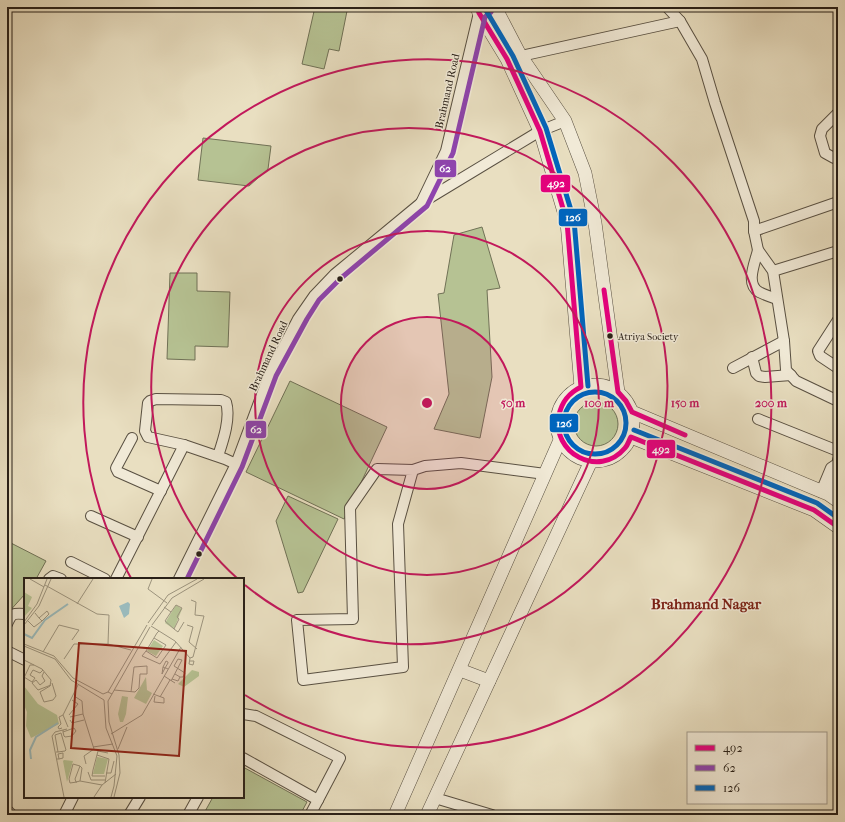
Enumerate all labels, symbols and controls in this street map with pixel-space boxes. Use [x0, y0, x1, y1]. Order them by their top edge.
street label: Brahmand Road [433, 51, 463, 130]
line badge: 62 [434, 159, 457, 178]
text: 62 [439, 162, 451, 175]
line badge: 492 [540, 174, 571, 193]
text: 492 [546, 177, 565, 190]
line badge: 126 [558, 208, 588, 227]
text: 126 [565, 211, 582, 224]
unlabelled marker [335, 274, 345, 284]
street label: Brahmand Road [246, 318, 291, 394]
marker: Atriya Society [605, 331, 615, 341]
place label: Atriya Society [617, 331, 679, 343]
centre of rings [420, 396, 434, 410]
text: 50 m [501, 396, 526, 410]
text: 100 m [584, 396, 615, 410]
text: 150 m [671, 396, 700, 410]
text: 200 m [755, 396, 788, 410]
line badge: 126 [549, 413, 579, 433]
text: 126 [556, 417, 573, 430]
line badge: 62 [245, 420, 267, 439]
text: 62 [250, 423, 262, 436]
line badge: 492 [646, 439, 676, 459]
text: 492 [651, 443, 670, 456]
unlabelled marker [194, 549, 204, 559]
inset map [24, 578, 244, 798]
district label: Brahmand Nagar [651, 595, 762, 613]
legend [687, 732, 827, 804]
text: 492 [723, 741, 743, 755]
text: 62 [723, 761, 736, 775]
text: 126 [723, 781, 740, 795]

